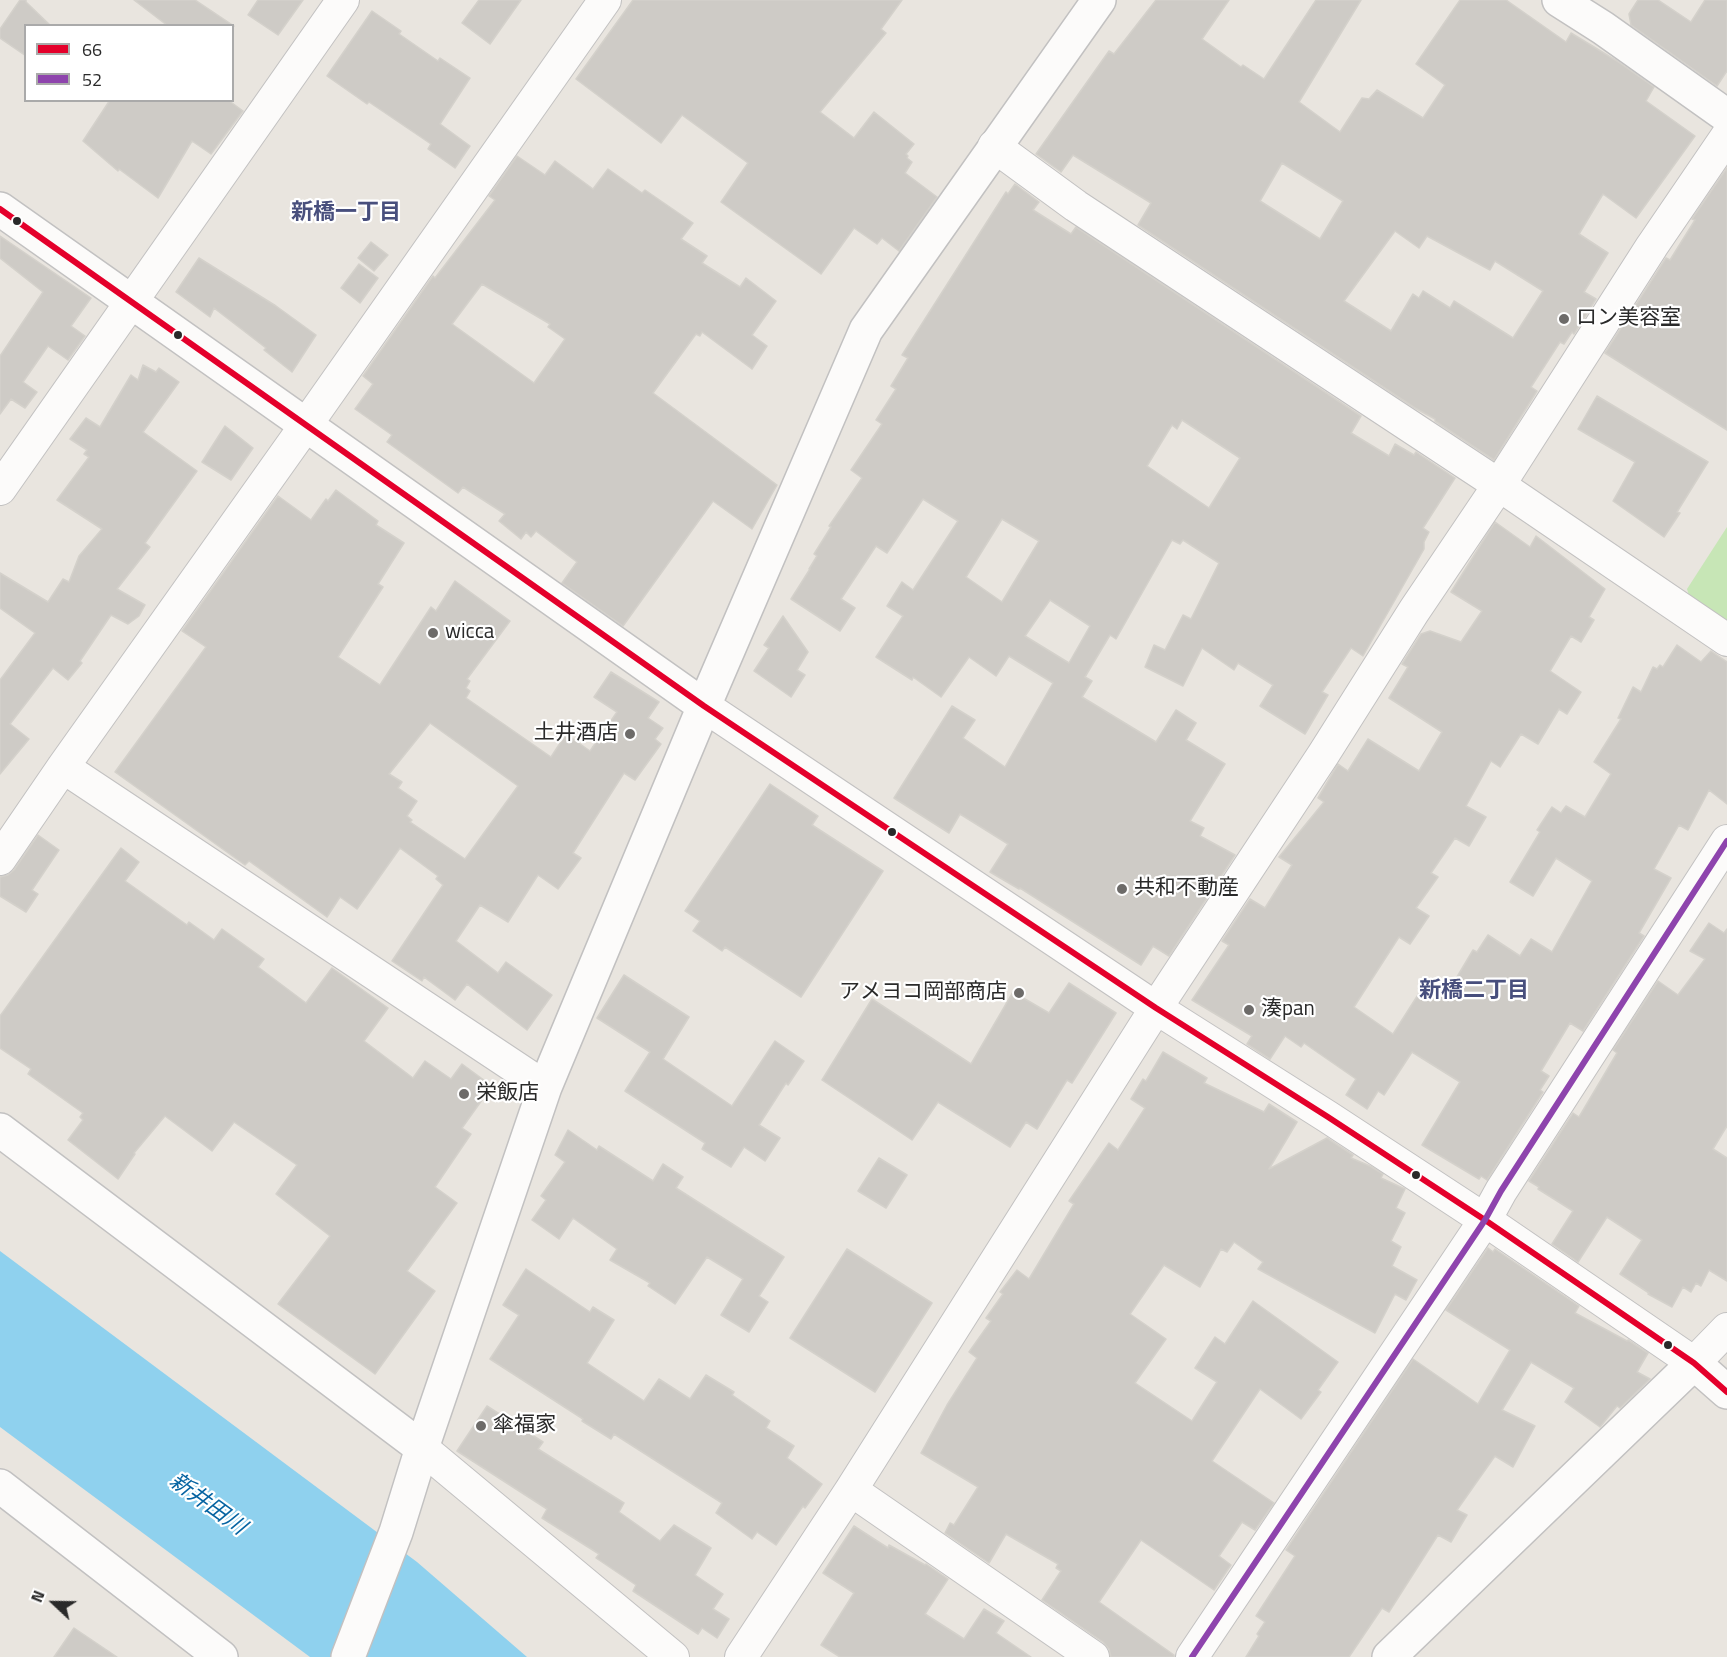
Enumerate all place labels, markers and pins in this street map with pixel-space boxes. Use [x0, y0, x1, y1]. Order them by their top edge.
unlabelled marker [11, 215, 23, 227]
place label: ロン美容室 [1576, 306, 1681, 332]
marker: ロン美容室 [1557, 312, 1571, 326]
unlabelled marker [172, 329, 184, 341]
place label: wicca [445, 620, 494, 646]
marker: wicca [426, 626, 440, 640]
place label: 土井酒店 [534, 721, 618, 747]
marker: 土井酒店 [623, 727, 637, 741]
unlabelled marker [886, 826, 898, 838]
place label: 共和不動産 [1134, 876, 1239, 902]
marker: 共和不動産 [1115, 882, 1129, 896]
place label: アメヨコ岡部商店 [839, 980, 1007, 1006]
marker: アメヨコ岡部商店 [1012, 986, 1026, 1000]
place label: 湊pan [1261, 997, 1315, 1023]
marker: 湊pan [1242, 1003, 1256, 1017]
place label: 栄飯店 [476, 1081, 539, 1107]
marker: 栄飯店 [457, 1087, 471, 1101]
unlabelled marker [1410, 1169, 1422, 1181]
unlabelled marker [1662, 1339, 1674, 1351]
place label: 傘福家 [493, 1413, 556, 1439]
marker: 傘福家 [474, 1419, 488, 1433]

